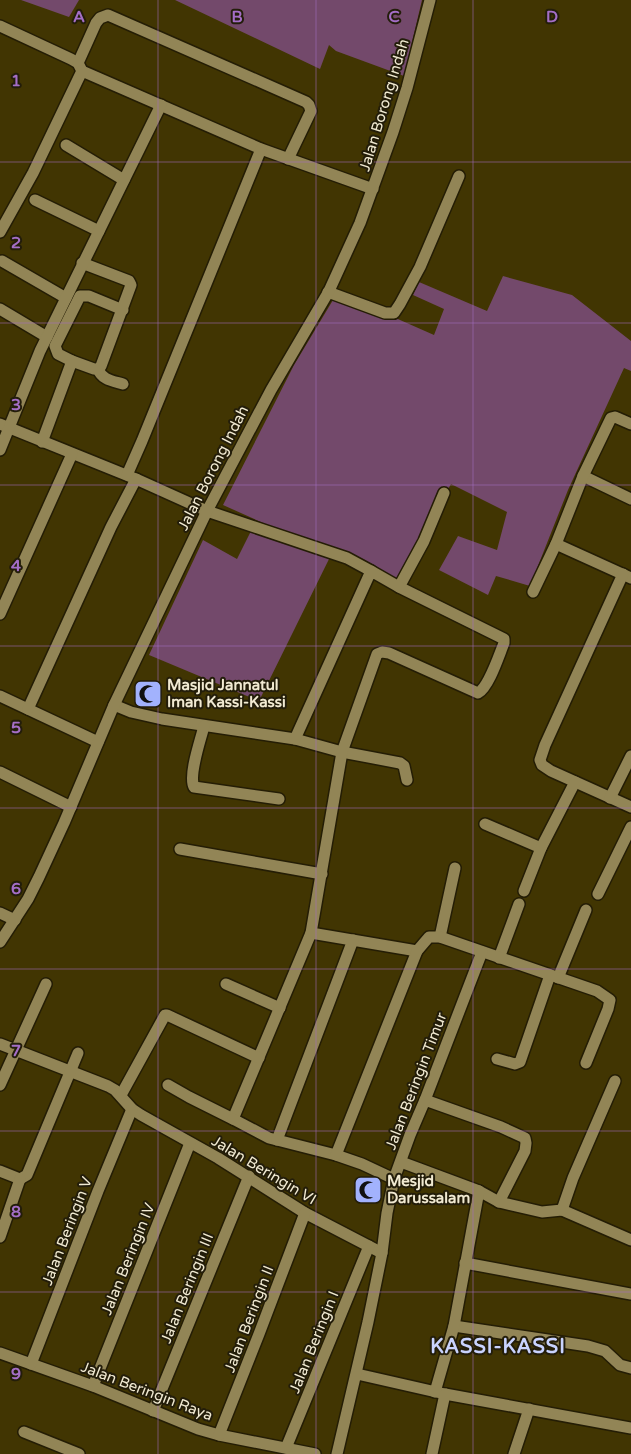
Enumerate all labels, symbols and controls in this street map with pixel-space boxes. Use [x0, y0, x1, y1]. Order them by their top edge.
text: A [73, 7, 85, 27]
text: B [231, 7, 243, 27]
text: C [388, 7, 400, 27]
text: D [546, 7, 558, 27]
street label: Jalan Borong Indah [355, 37, 413, 173]
text: 1 [11, 71, 21, 91]
text: 2 [11, 233, 21, 253]
text: 3 [11, 395, 21, 415]
street label: Jalan Borong Indah [174, 403, 252, 533]
text: 4 [11, 556, 21, 576]
place label: Masjid Jannatul Iman Kassi-Kassi [167, 676, 286, 711]
mosque icon: Masjid Jannatul Iman Kassi-Kassi [133, 679, 163, 709]
text: 5 [11, 718, 21, 738]
text: 6 [11, 879, 21, 899]
street label: Jalan Beringin Timur [382, 1010, 451, 1152]
text: 7 [11, 1041, 21, 1061]
street label: Jalan Beringin VI [208, 1132, 320, 1208]
place label: Mesjid Darussalam [387, 1172, 470, 1207]
street label: Jalan Beringin V [38, 1174, 96, 1288]
mosque icon: Mesjid Darussalam [353, 1175, 383, 1205]
street label: Jalan Beringin IV [97, 1200, 159, 1318]
text: 8 [11, 1202, 21, 1222]
street label: Jalan Beringin III [157, 1230, 217, 1346]
street label: Jalan Beringin II [220, 1263, 278, 1375]
street label: Jalan Beringin I [285, 1288, 343, 1396]
district label: KASSI-KASSI [430, 1335, 566, 1359]
street label: Jalan Beringin Raya [79, 1358, 215, 1424]
text: 9 [11, 1364, 21, 1384]

